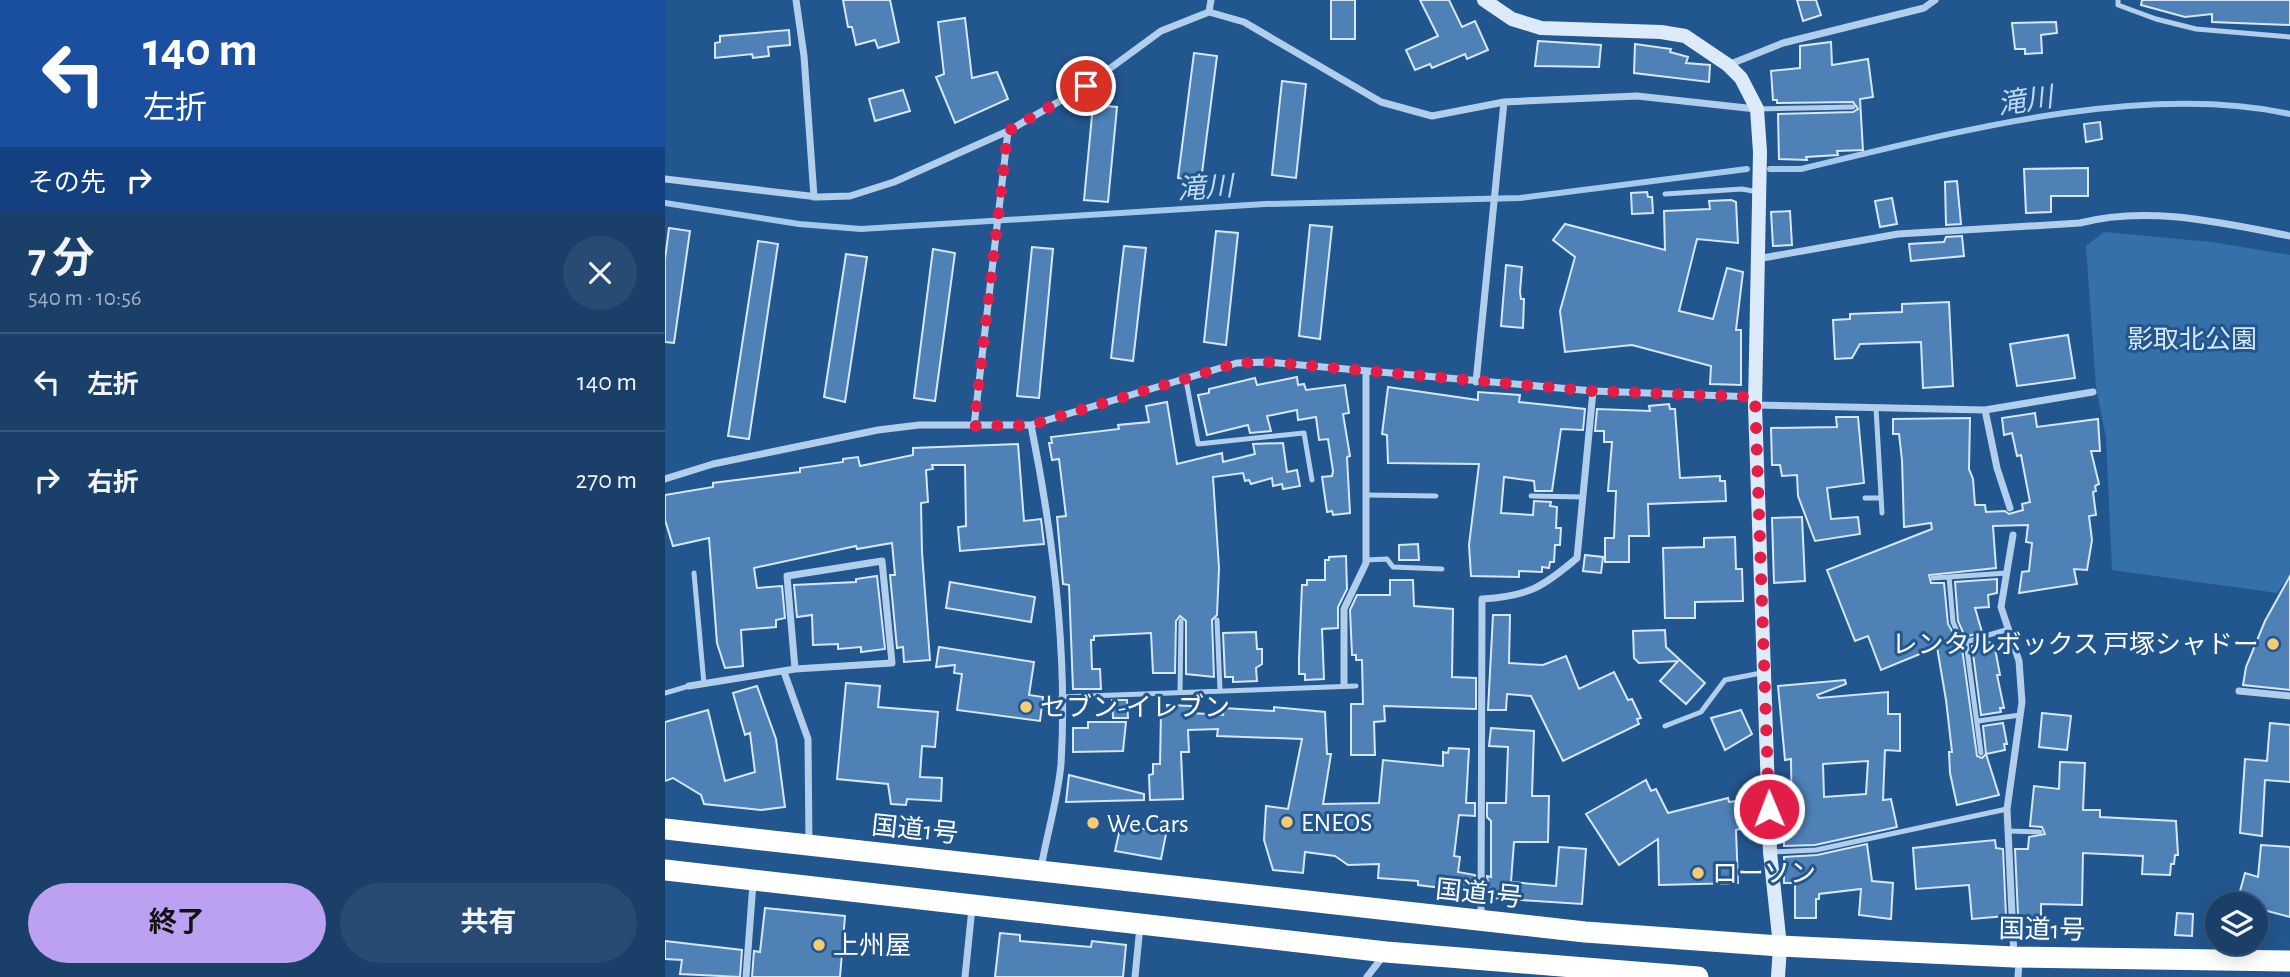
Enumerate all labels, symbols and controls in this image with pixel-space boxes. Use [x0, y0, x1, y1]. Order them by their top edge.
text: 140 m [143, 26, 258, 75]
icon: left [28, 28, 119, 119]
pin [1056, 56, 1116, 116]
icon: arrive [1067, 67, 1105, 105]
water label: 滝川 [1995, 81, 2058, 120]
text: 左折 [143, 92, 207, 124]
icon: right [120, 161, 158, 199]
text: その先 [28, 170, 106, 196]
water label: 滝川 [1176, 171, 1237, 205]
button: close [563, 236, 637, 310]
text: 7 分 [28, 238, 95, 280]
text: 540 m · 10:56 [28, 287, 142, 310]
park label: 影取北公園 [2127, 326, 2257, 353]
icon: left [28, 363, 66, 401]
text: 140 m [577, 369, 637, 395]
text: 左折 [87, 372, 139, 398]
icon: right [28, 461, 66, 499]
text: 270 m [576, 467, 637, 493]
text: 右折 [87, 470, 139, 496]
place label: レンタルボックス 戸塚シャドー [1891, 631, 2259, 658]
marker: レンタルボックス 戸塚シャドー [2265, 636, 2281, 652]
place label: セブン-イレブン [1040, 693, 1230, 721]
marker: セブン-イレブン [1018, 699, 1034, 715]
position arrow [1732, 772, 1806, 846]
place label: ENEOS [1301, 810, 1372, 836]
place label: We Cars [1107, 811, 1189, 837]
street label: 国道1号 [870, 812, 960, 847]
marker: ENEOS [1279, 814, 1295, 830]
marker: We Cars [1085, 815, 1101, 831]
place label: ローソン [1712, 861, 1816, 887]
marker: ローソン [1690, 865, 1706, 881]
street label: 国道1号 [1434, 876, 1524, 911]
button: 終了 [28, 883, 326, 963]
button: 共有 [340, 883, 637, 963]
map controls [2205, 892, 2268, 955]
button: layers [2205, 892, 2268, 955]
street label: 国道1号 [1998, 915, 2086, 944]
place label: 上州屋 [833, 932, 911, 959]
marker: 上州屋 [811, 937, 827, 953]

